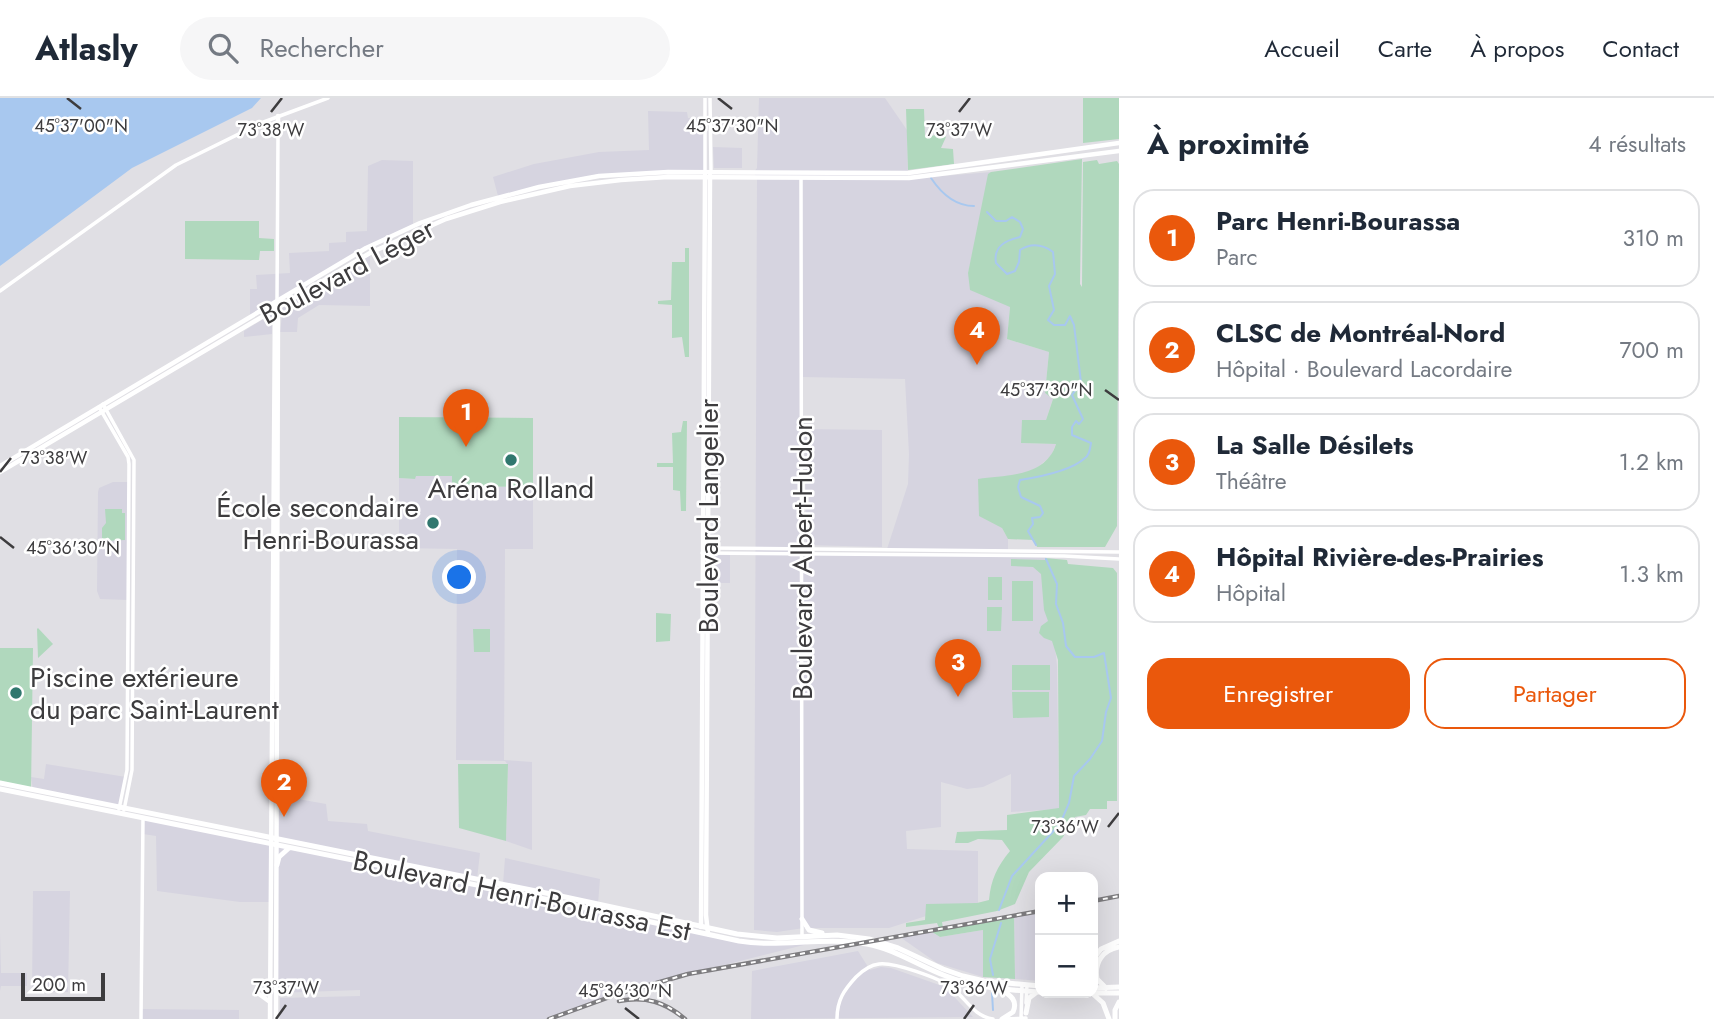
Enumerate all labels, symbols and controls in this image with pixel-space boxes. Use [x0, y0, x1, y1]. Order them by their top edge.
search box [180, 17, 670, 80]
text: Atlasly [35, 25, 138, 72]
icon: search [204, 29, 242, 67]
text: Rechercher [260, 29, 384, 67]
text: Accueil [1264, 31, 1340, 66]
text: Carte [1378, 31, 1432, 66]
text: À propos [1470, 31, 1564, 66]
text: Contact [1602, 31, 1679, 66]
text: 45°37'00"N [34, 113, 128, 139]
text: 45°37'30"N [686, 113, 778, 139]
text: 73°38'W [238, 117, 305, 143]
text: 73°37'W [926, 117, 992, 143]
text: À proximité [1147, 122, 1310, 165]
text: 4 résultats [1588, 127, 1686, 161]
text: Parc Henri-Bourassa [1216, 202, 1460, 240]
street label: Boulevard Léger [252, 208, 442, 335]
text: 1 [1166, 221, 1178, 255]
text: 310 m [1622, 221, 1684, 255]
text: Parc [1216, 240, 1258, 274]
pin: 4 [954, 307, 1000, 365]
text: CLSC de Montréal-Nord [1216, 314, 1505, 352]
text: 2 [1164, 333, 1180, 367]
text: 700 m [1619, 333, 1684, 367]
text: Hôpital · Boulevard Lacordaire [1216, 352, 1512, 386]
text: 45°37'30"N [1000, 377, 1092, 403]
pin: 1 [443, 389, 489, 447]
street label: Boulevard Langelier [688, 398, 729, 633]
street label: Boulevard Albert-Hudon [782, 416, 823, 700]
text: La Salle Désilets [1216, 426, 1414, 464]
text: 73°38'W [21, 445, 88, 471]
text: 3 [1165, 445, 1179, 479]
text: 1.2 km [1619, 445, 1684, 479]
marker: Aréna Rolland [503, 452, 519, 468]
text: Théâtre [1216, 464, 1287, 498]
place label: Aréna Rolland [428, 468, 594, 509]
place label: École secondaire Henri-Bourassa [216, 487, 419, 560]
marker: École secondaire Henri-Bourassa [425, 515, 441, 531]
text: 45°36'30"N [26, 535, 120, 561]
text: Hôpital Rivière-des-Prairies [1216, 538, 1544, 576]
text: 4 [1164, 557, 1180, 591]
text: 1.3 km [1619, 557, 1684, 591]
your location [442, 560, 476, 594]
text: Hôpital [1216, 576, 1286, 610]
pin: 3 [935, 639, 981, 697]
place label: Piscine extérieure du parc Saint-Laurent [30, 657, 279, 730]
button: Enregistrer [1147, 658, 1410, 729]
button: Partager [1424, 658, 1686, 729]
marker: Piscine extérieure du parc Saint-Laurent [8, 685, 24, 701]
pin: 2 [261, 759, 307, 817]
text: 73°36'W [1031, 814, 1099, 840]
street label: Boulevard Henri-Bourassa Est [349, 840, 695, 951]
map controls [1035, 872, 1098, 998]
button: + [1035, 872, 1098, 935]
button: − [1035, 935, 1098, 998]
scale bar [21, 970, 105, 1002]
text: 200 m [32, 971, 86, 998]
text: 73°37'W [253, 975, 319, 1001]
text: 73°36'W [940, 975, 1008, 1001]
text: 45°36'30"N [578, 978, 672, 1004]

